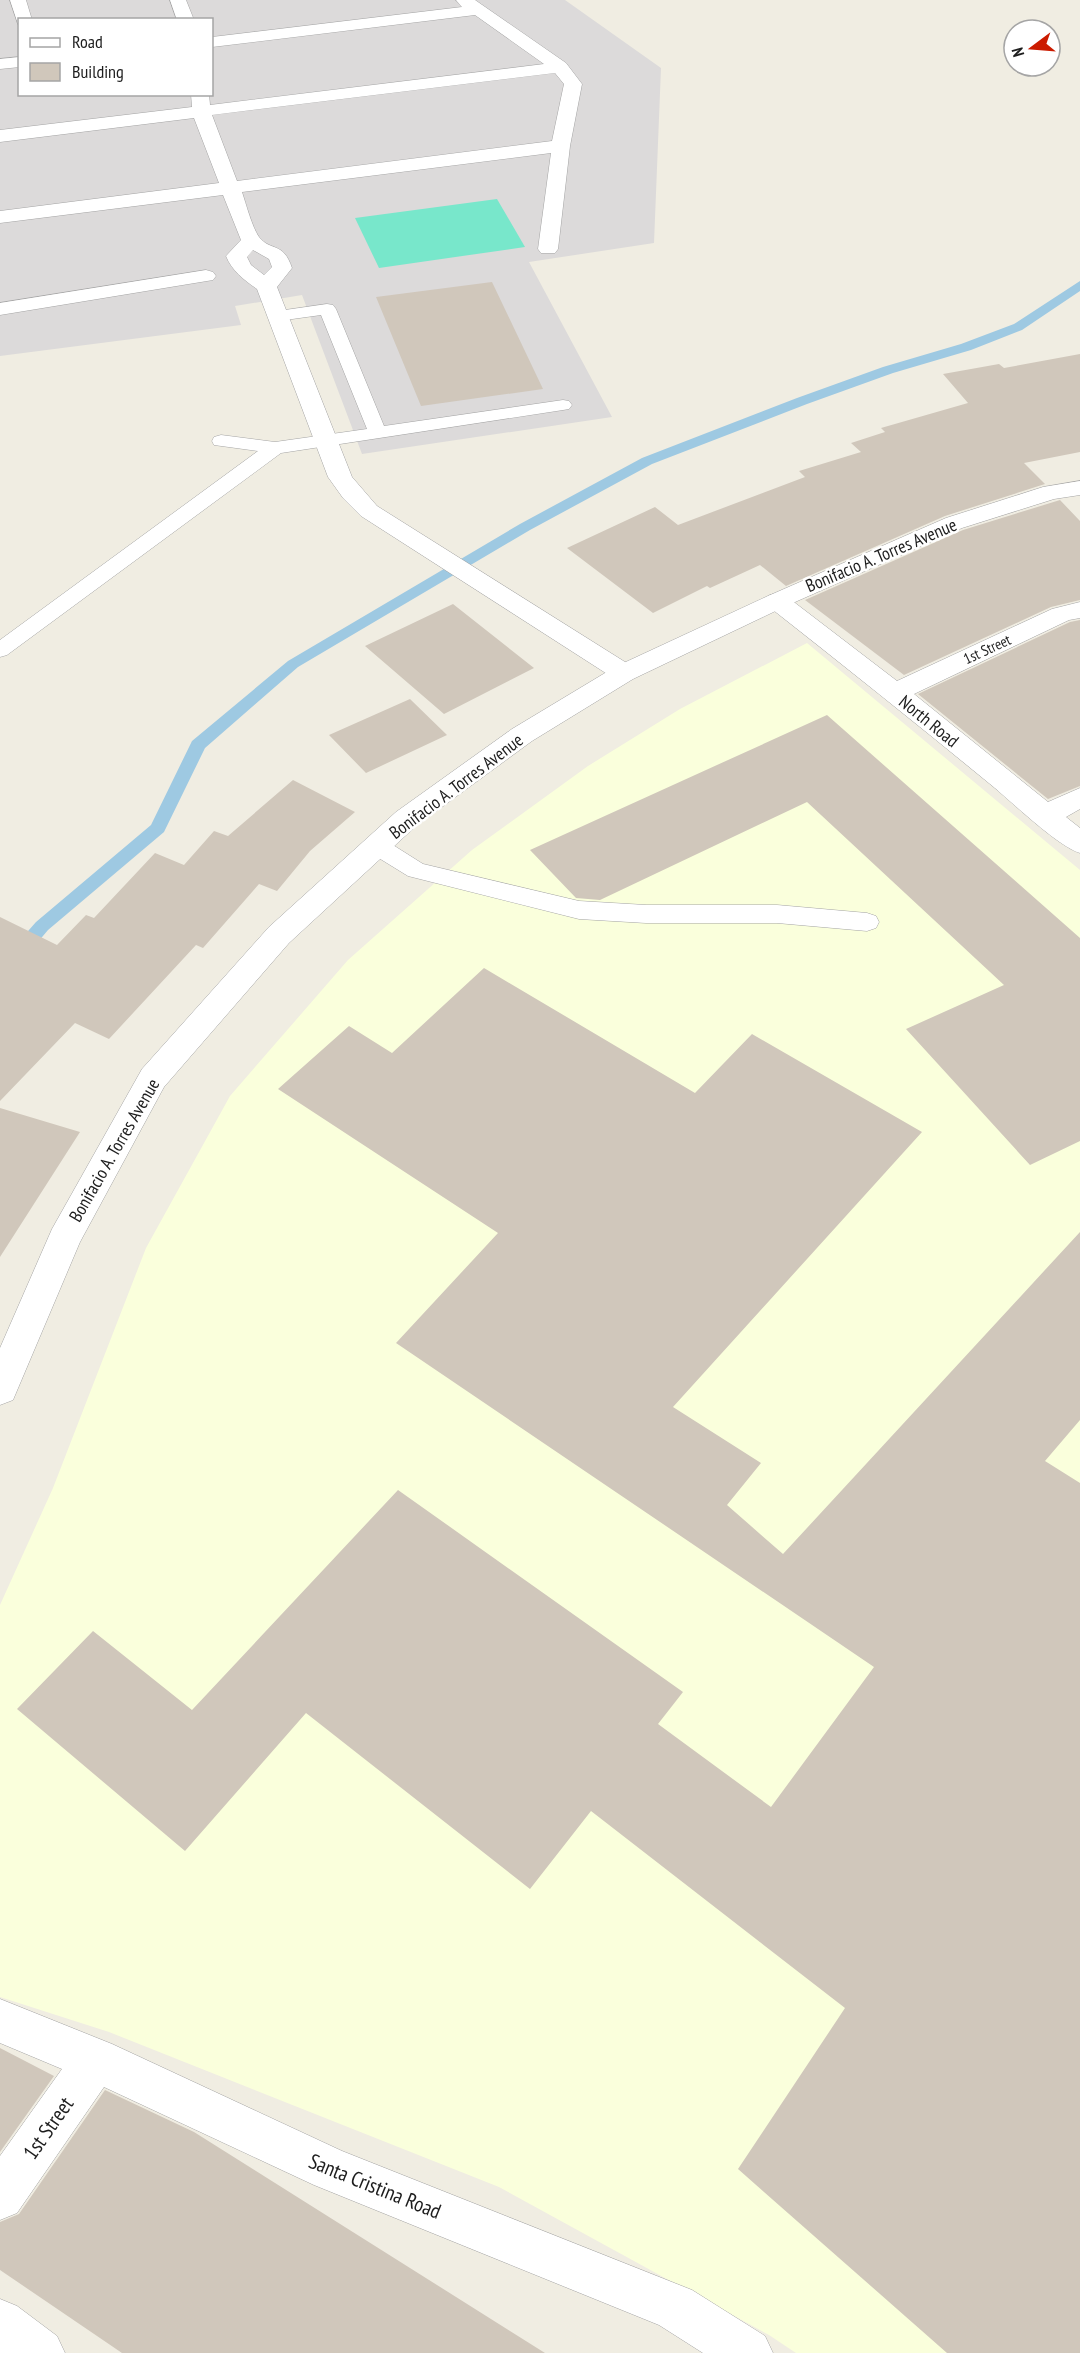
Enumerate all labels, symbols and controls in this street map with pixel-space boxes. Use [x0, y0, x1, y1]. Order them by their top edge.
legend [18, 18, 213, 96]
north arrow [1002, 18, 1062, 78]
text: Road [72, 30, 103, 53]
text: N [1007, 45, 1028, 59]
text: Building [72, 60, 124, 83]
street label: Bonifacio A. Torres Avenue [802, 513, 960, 597]
street label: 1st Street [960, 630, 1014, 668]
street label: North Road [894, 690, 964, 752]
street label: Bonifacio A. Torres Avenue [384, 728, 528, 844]
street label: Bonifacio A. Torres Avenue [64, 1074, 164, 1226]
street label: 1st Street [17, 2091, 79, 2165]
street label: Santa Cristina Road [305, 2147, 445, 2225]

